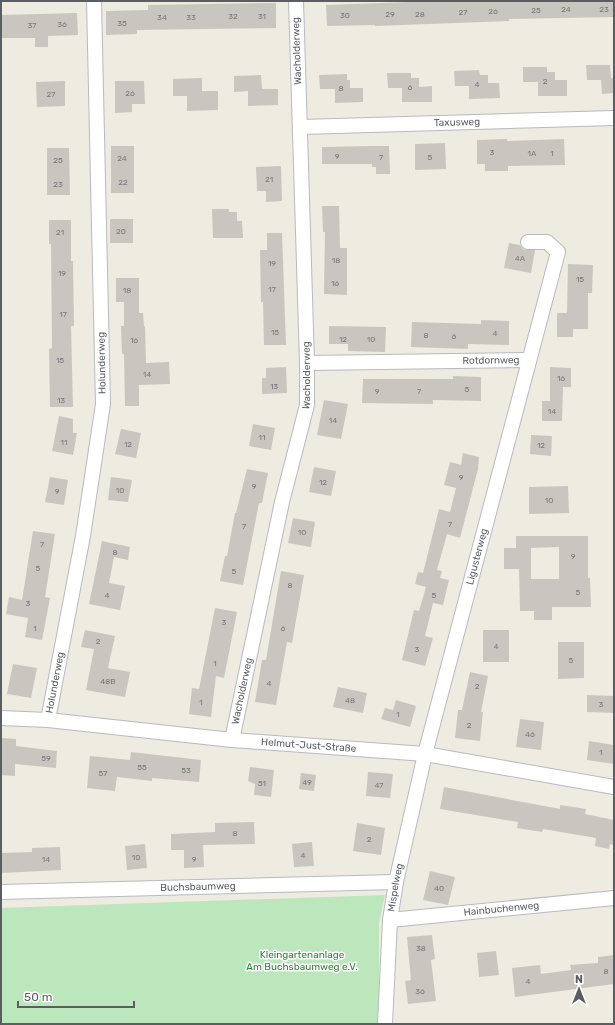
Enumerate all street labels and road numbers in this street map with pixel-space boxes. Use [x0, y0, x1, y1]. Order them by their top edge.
street label: Wacholderweg [290, 17, 304, 85]
street label: Taxusweg [434, 116, 480, 129]
street label: Holunderweg [95, 332, 109, 394]
street label: Wacholderweg [300, 341, 314, 411]
street label: Rotdornweg [462, 354, 520, 367]
street label: Ligusterweg [464, 527, 491, 586]
street label: Holunderweg [43, 651, 67, 714]
street label: Wacholderweg [229, 657, 255, 726]
street label: Helmut-Just-Straße [261, 736, 357, 755]
street label: Mispelweg [385, 862, 406, 913]
street label: Buchsbaumweg [160, 880, 236, 894]
street label: Hainbuchenweg [463, 899, 540, 919]

